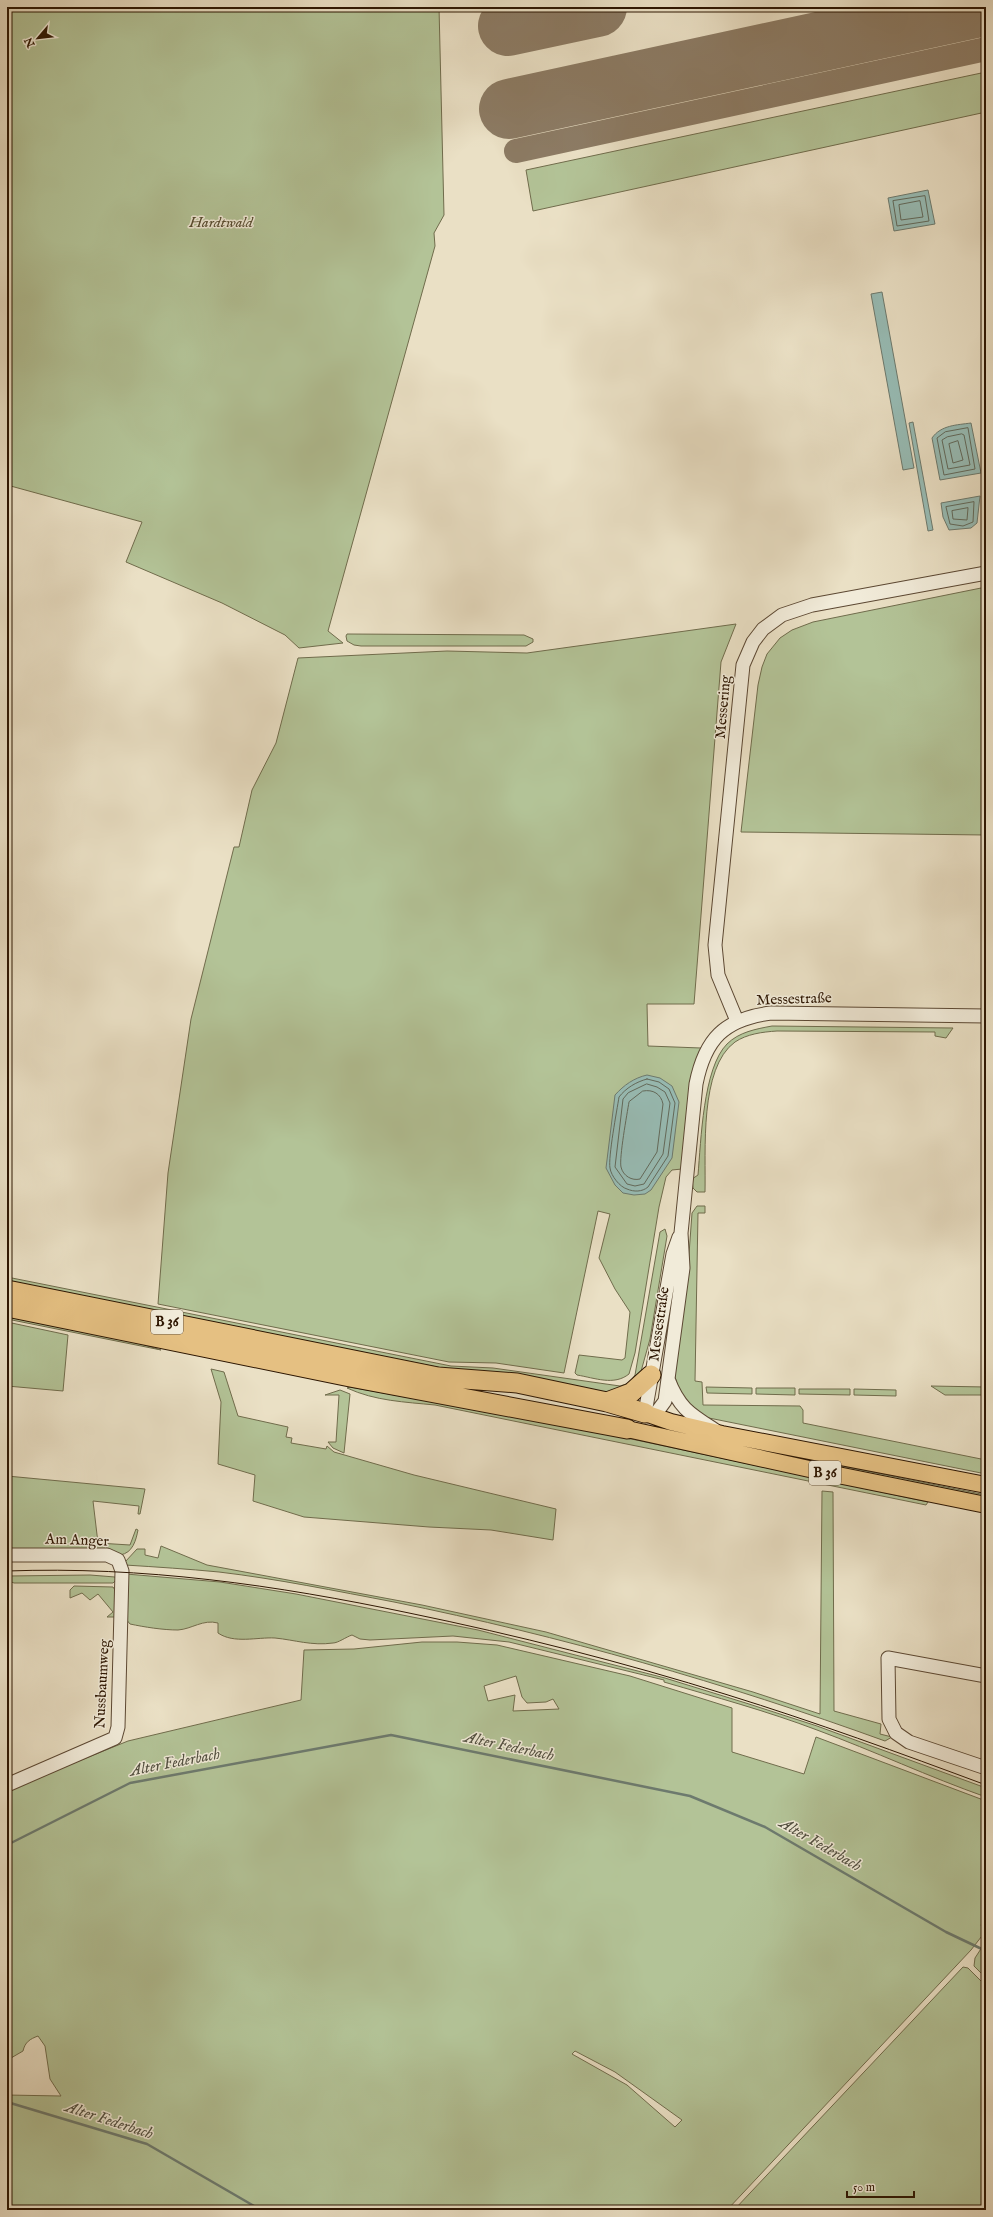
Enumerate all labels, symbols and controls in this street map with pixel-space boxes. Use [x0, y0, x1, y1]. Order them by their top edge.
north arrow [18, 18, 58, 58]
text: N [21, 34, 39, 51]
park label: Hardtwald [188, 213, 254, 232]
street label: Messering [711, 673, 735, 740]
street label: Messestraße [756, 988, 832, 1010]
street label: Messestraße [644, 1285, 674, 1363]
road number: B 36 [151, 1310, 183, 1334]
road number: B 36 [809, 1461, 841, 1485]
street label: Am Anger [44, 1529, 110, 1551]
street label: Nussbaumweg [90, 1638, 114, 1729]
water label: Alter Federbach [460, 1727, 556, 1766]
water label: Alter Federbach [126, 1744, 222, 1782]
water label: Alter Federbach [774, 1813, 865, 1877]
water label: Alter Federbach [61, 2097, 156, 2145]
scale bar [847, 2173, 914, 2199]
text: 50 m [853, 2180, 875, 2195]

